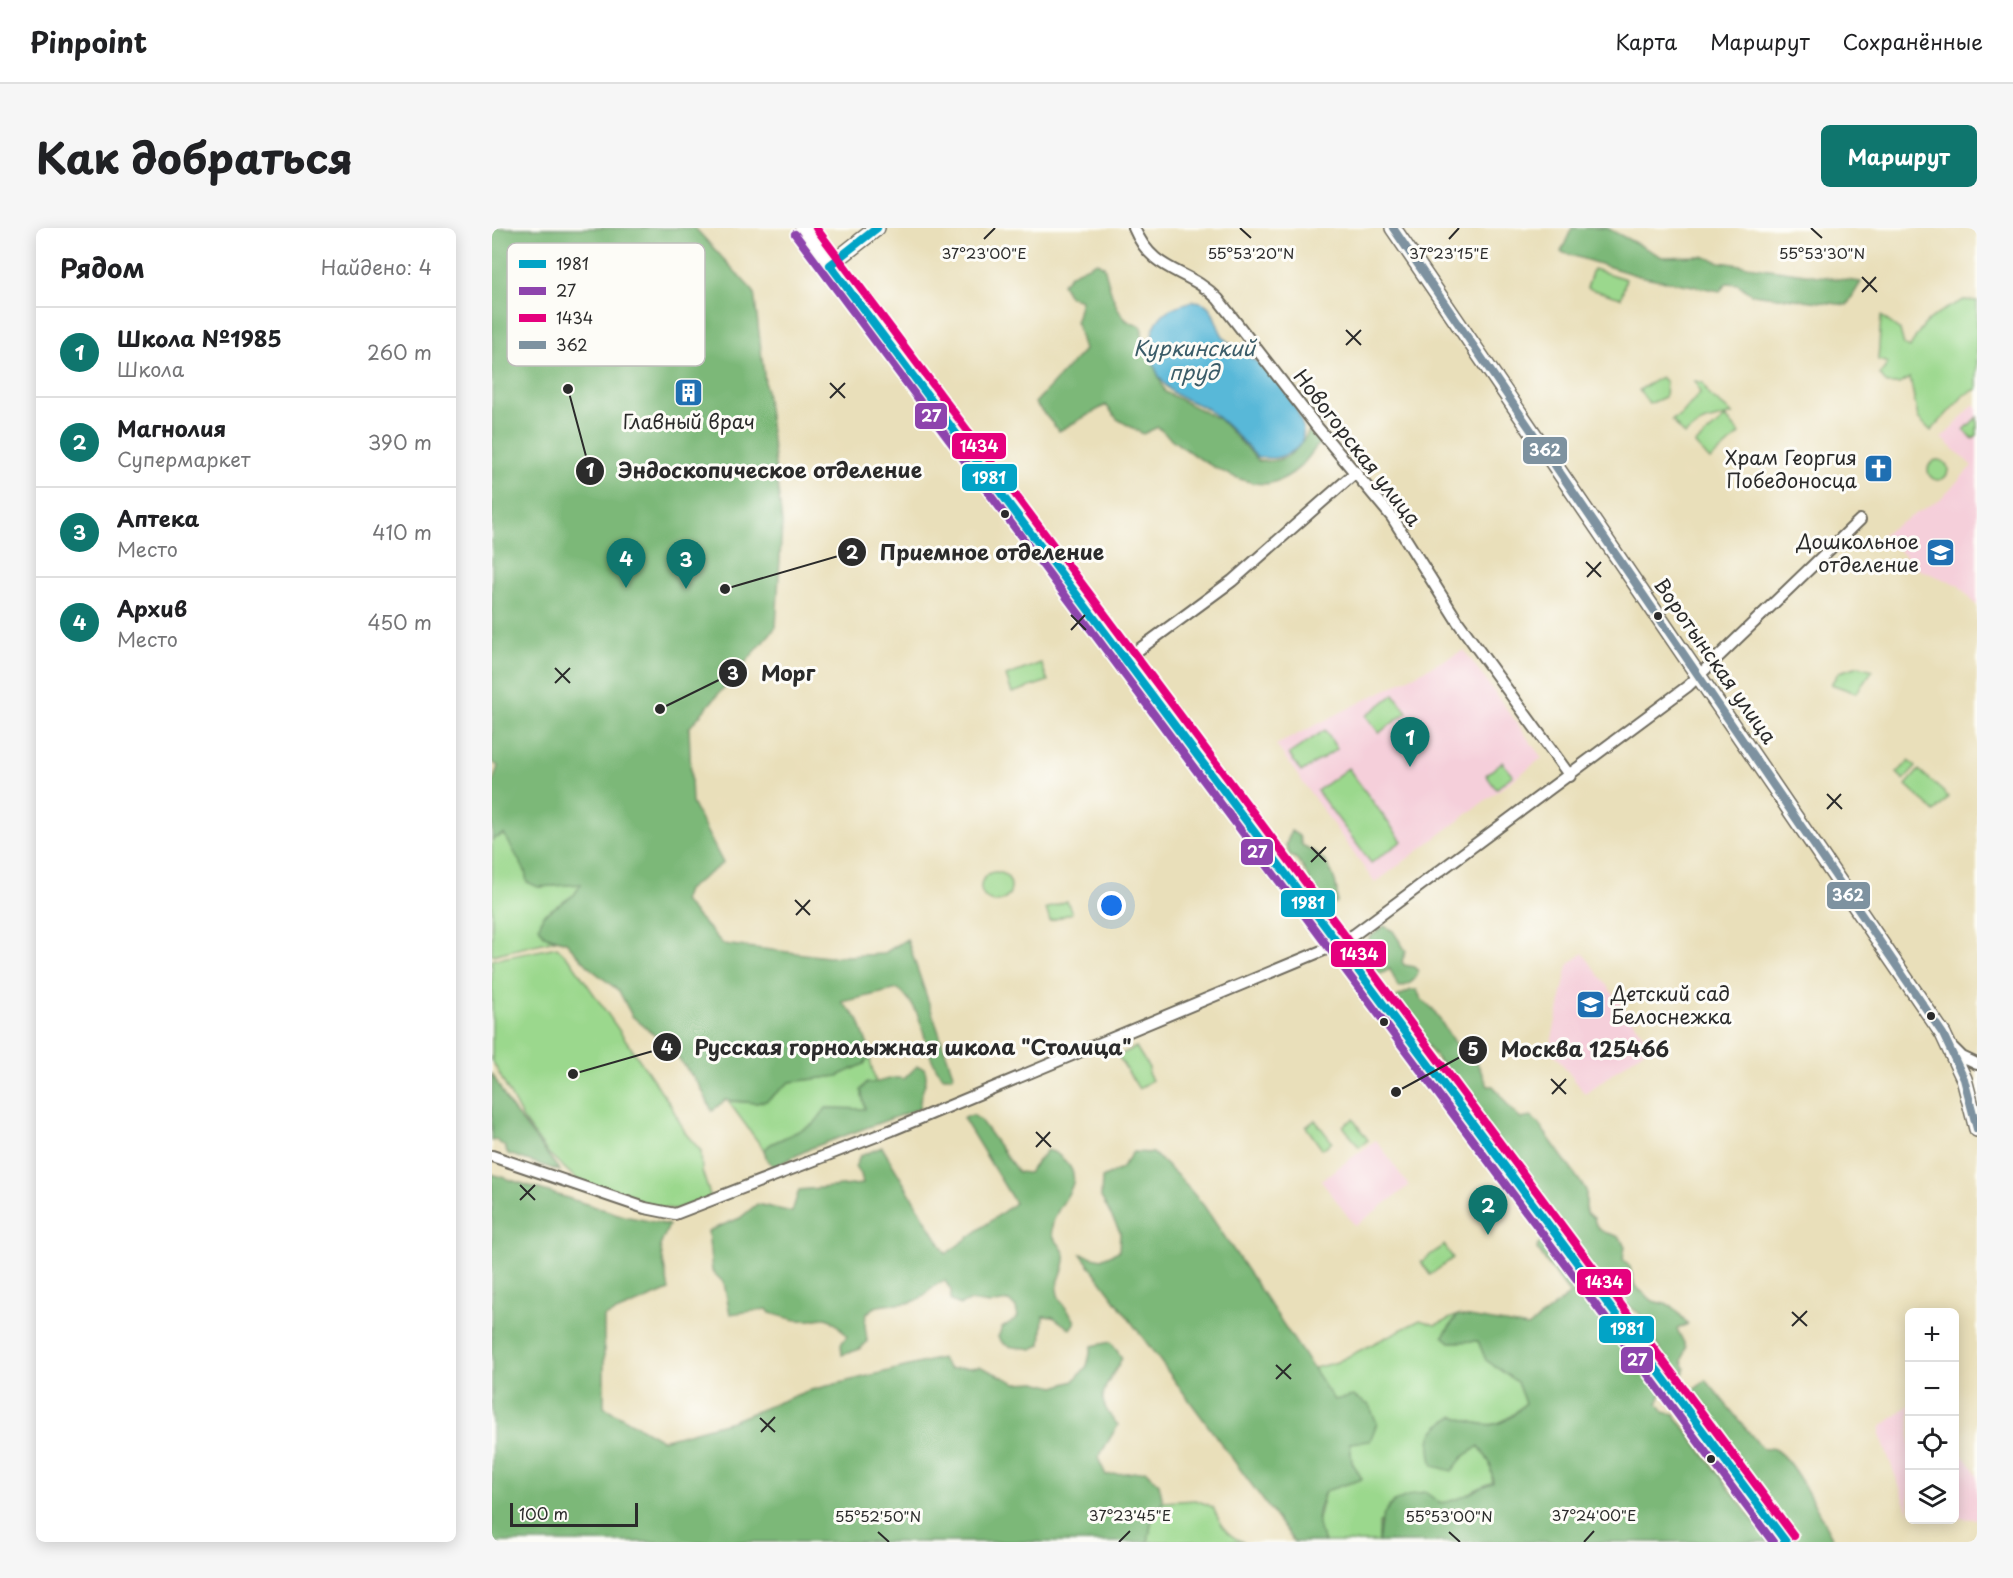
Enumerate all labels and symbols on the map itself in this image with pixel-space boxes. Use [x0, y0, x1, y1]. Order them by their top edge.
text: 37°23'00"E [941, 241, 1027, 264]
text: 55°53'20"N [1207, 241, 1295, 264]
text: 37°23'15"E [1409, 241, 1489, 264]
text: 55°53'30"N [1779, 241, 1865, 264]
legend [507, 243, 705, 366]
text: 1981 [556, 251, 589, 275]
text: 27 [556, 278, 576, 302]
text: 1434 [556, 305, 593, 329]
water label: Куркинский пруд [1133, 331, 1257, 387]
text: 362 [556, 332, 588, 356]
street label: Новогорская улица [1287, 362, 1429, 533]
building icon: Главный врач [673, 376, 705, 408]
line badge: 27 [914, 402, 948, 430]
text: 27 [921, 403, 942, 427]
place label: Главный врач [623, 406, 755, 436]
line badge: 1434 [951, 432, 1007, 460]
text: 1434 [960, 433, 998, 457]
line badge: 362 [1522, 436, 1568, 465]
text: 362 [1529, 437, 1561, 461]
place label: Храм Георгия Победоносца [1725, 442, 1858, 495]
callout: Эндоскопическое отделение [575, 451, 934, 490]
text: Эндоскопическое отделение [618, 453, 922, 485]
church icon: Храм Георгия Победоносца [1862, 453, 1894, 485]
text: 1 [586, 456, 595, 483]
line badge: 1981 [961, 463, 1018, 492]
text: 1981 [972, 465, 1006, 489]
unlabelled marker [999, 508, 1011, 520]
place label: Дошкольное отделение [1796, 526, 1919, 579]
callout: Приемное отделение [837, 533, 1117, 572]
text: Приемное отделение [880, 535, 1104, 567]
school or university icon: Дошкольное отделение [1924, 537, 1956, 569]
pin: 4 [606, 538, 646, 588]
text: 2 [846, 538, 859, 565]
pin: 3 [666, 540, 706, 589]
street label: Воротынская улица [1647, 571, 1785, 750]
unlabelled marker [1652, 610, 1664, 622]
callout: Морг [718, 654, 827, 693]
text: Морг [761, 656, 815, 688]
text: 3 [727, 659, 739, 686]
pin: 1 [1390, 718, 1430, 767]
line badge: 27 [1240, 838, 1274, 866]
text: 27 [1247, 839, 1268, 863]
line badge: 362 [1826, 881, 1871, 910]
text: 362 [1832, 882, 1864, 906]
line badge: 1981 [1280, 889, 1336, 918]
text: 1981 [1291, 890, 1325, 914]
your location [1097, 891, 1126, 920]
line badge: 1434 [1330, 940, 1387, 968]
text: 1434 [1340, 941, 1378, 965]
place label: Детский сад Белоснежка [1610, 978, 1732, 1031]
school or university icon: Детский сад Белоснежка [1574, 989, 1606, 1021]
unlabelled marker [1925, 1010, 1937, 1022]
unlabelled marker [1378, 1016, 1390, 1028]
callout: Русская горнолыжная школа "Столица" [652, 1028, 1144, 1067]
text: Русская горнолыжная школа "Столица" [694, 1030, 1132, 1062]
callout: Москва 125466 [1458, 1030, 1681, 1069]
text: Москва 125466 [1501, 1032, 1669, 1064]
text: 4 [661, 1033, 673, 1060]
text: 5 [1467, 1035, 1479, 1062]
pin: 2 [1468, 1186, 1508, 1235]
line badge: 1434 [1576, 1268, 1632, 1296]
text: 1434 [1585, 1269, 1623, 1293]
line badge: 1981 [1598, 1315, 1655, 1344]
text: 1981 [1610, 1316, 1644, 1340]
line badge: 27 [1620, 1346, 1654, 1374]
text: 27 [1627, 1347, 1648, 1371]
unlabelled marker [1705, 1453, 1717, 1465]
scale bar [510, 1500, 638, 1528]
text: 37°23'45"E [1089, 1503, 1171, 1526]
text: 37°24'00"E [1552, 1503, 1636, 1526]
text: 55°52'50"N [835, 1504, 921, 1527]
text: 55°53'00"N [1405, 1504, 1493, 1527]

